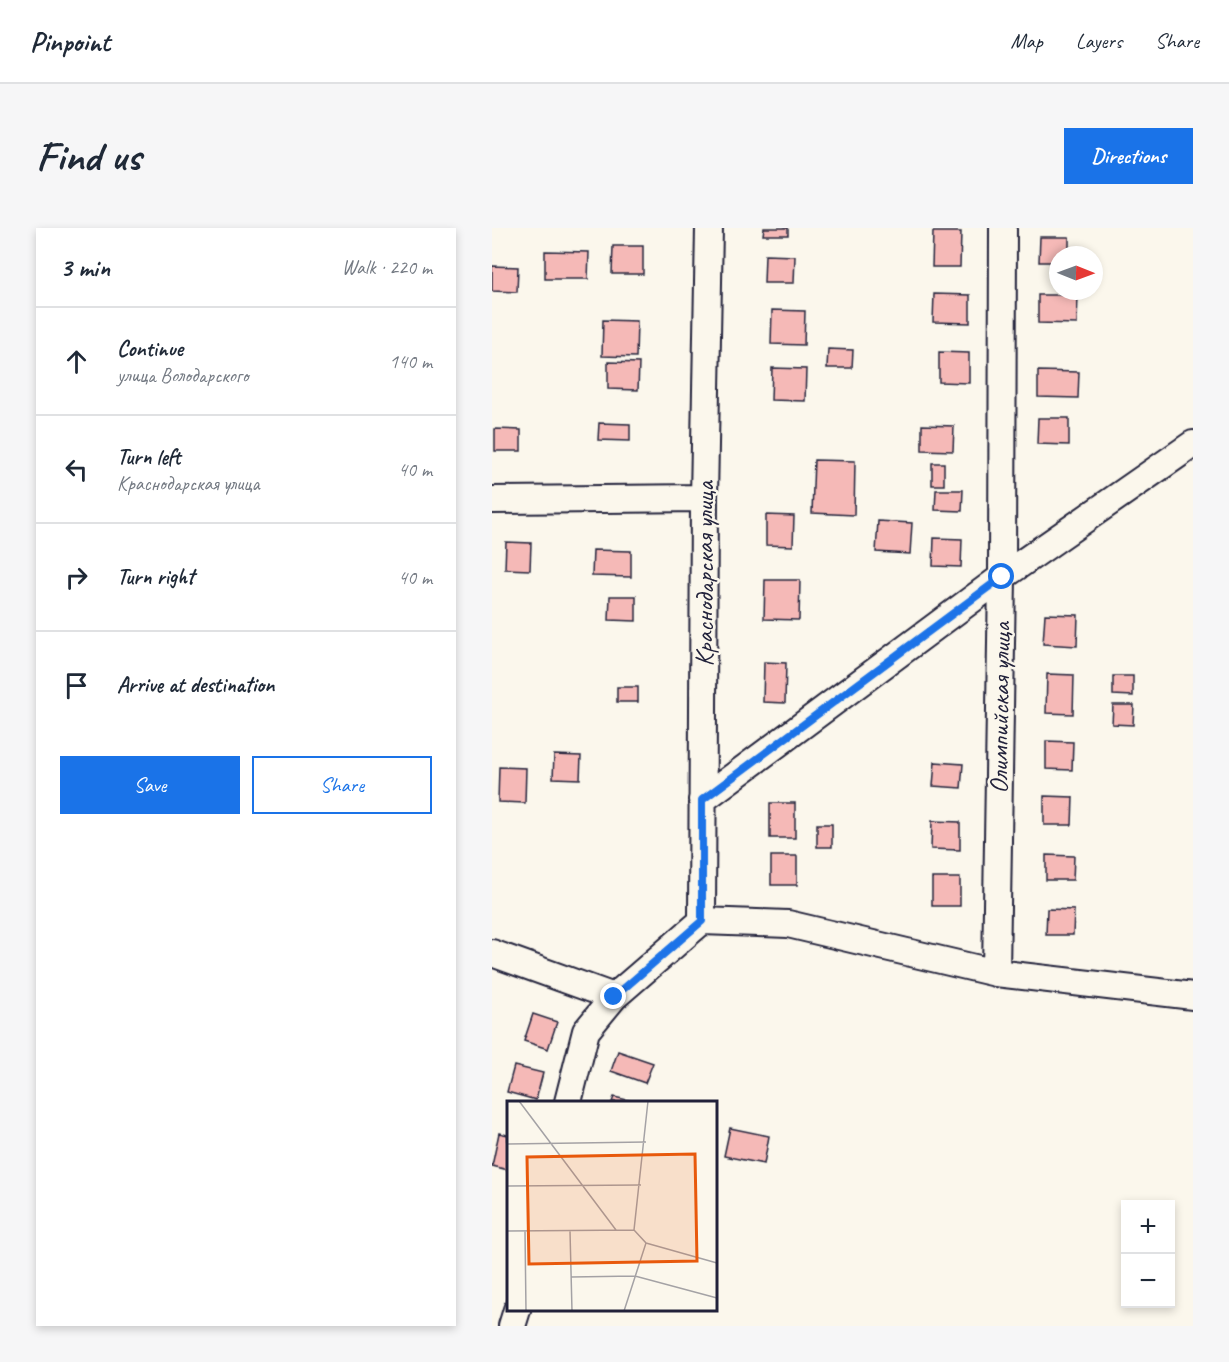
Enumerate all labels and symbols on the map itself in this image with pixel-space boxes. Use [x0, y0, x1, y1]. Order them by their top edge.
north arrow [1049, 246, 1103, 300]
street label: Краснодарская улица [688, 480, 721, 667]
route start [988, 563, 1014, 589]
street label: Олимпийская улица [982, 620, 1018, 794]
route end [600, 983, 626, 1009]
inset map [507, 1101, 717, 1311]

